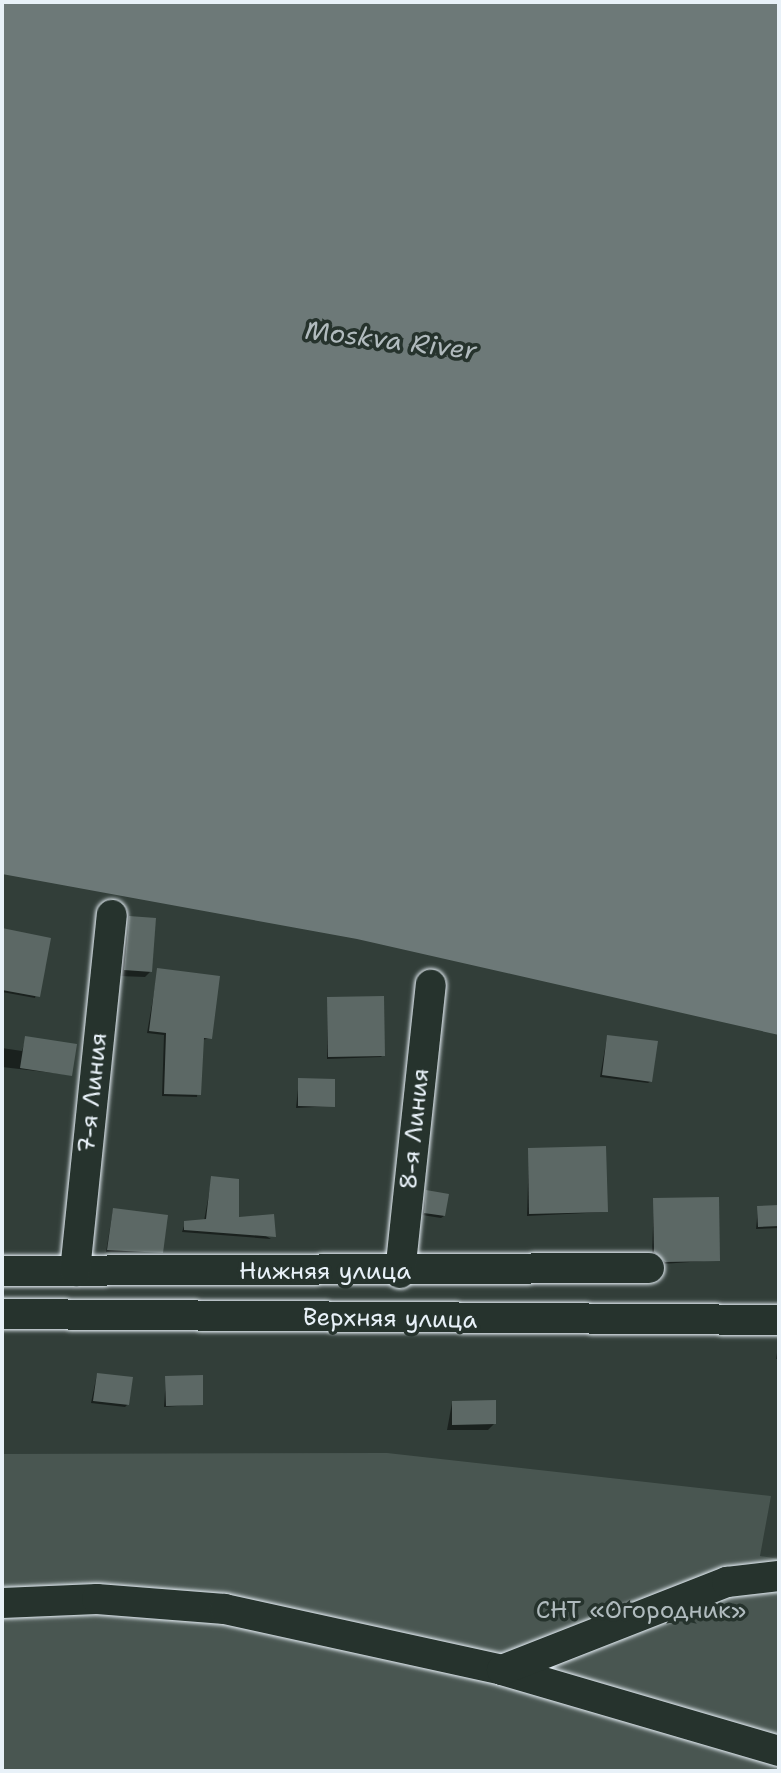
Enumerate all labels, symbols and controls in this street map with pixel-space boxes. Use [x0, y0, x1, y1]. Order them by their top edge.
water label: Moskva River [303, 314, 479, 366]
street label: 7-я Линия [72, 1031, 114, 1155]
street label: 8-я Линия [394, 1067, 436, 1191]
street label: Нижняя улица [239, 1258, 411, 1286]
street label: Верхняя улица [303, 1303, 477, 1335]
park label: СНТ «Огородник» [536, 1597, 746, 1625]

